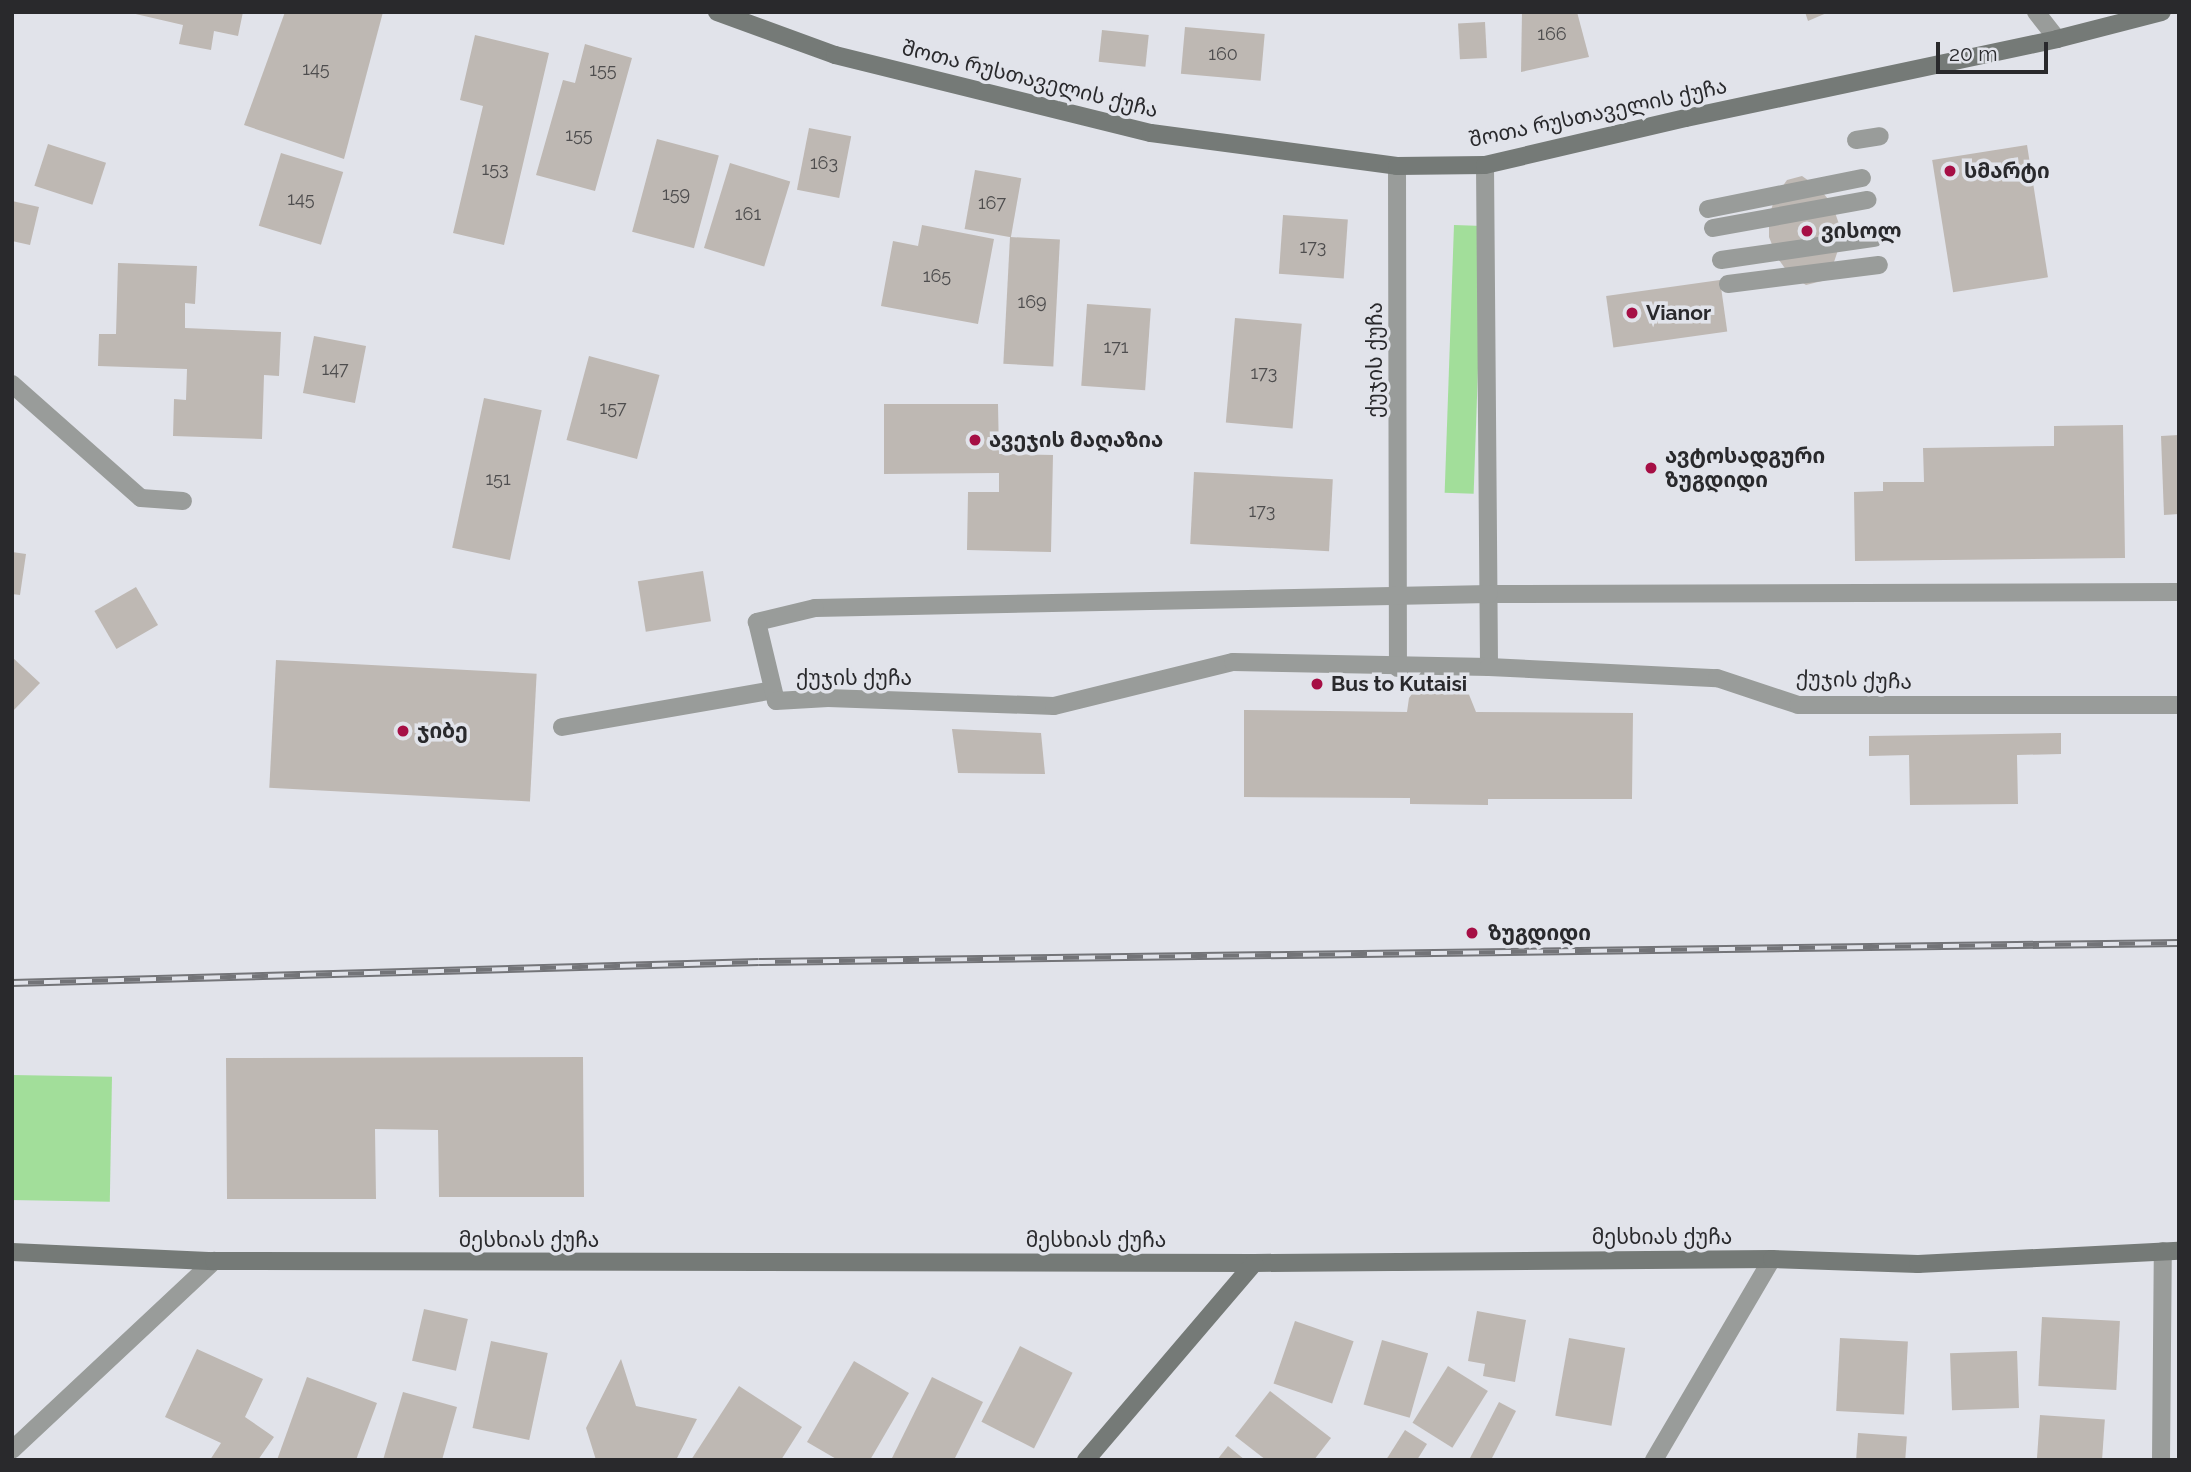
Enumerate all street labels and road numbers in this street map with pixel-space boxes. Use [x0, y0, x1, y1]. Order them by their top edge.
street label: შოთა რუსთაველის ქუჩა [899, 35, 1161, 123]
street label: შოთა რუსთაველის ქუჩა [1467, 73, 1729, 153]
street label: ქუჯის ქუჩა [1362, 302, 1388, 418]
street label: ქუჯის ქუჩა [796, 665, 912, 691]
street label: ქუჯის ქუჩა [1796, 665, 1912, 695]
street label: მესხიას ქუჩა [1592, 1224, 1732, 1250]
street label: მესხიას ქუჩა [459, 1227, 599, 1253]
street label: მესხიას ქუჩა [1026, 1227, 1166, 1253]

